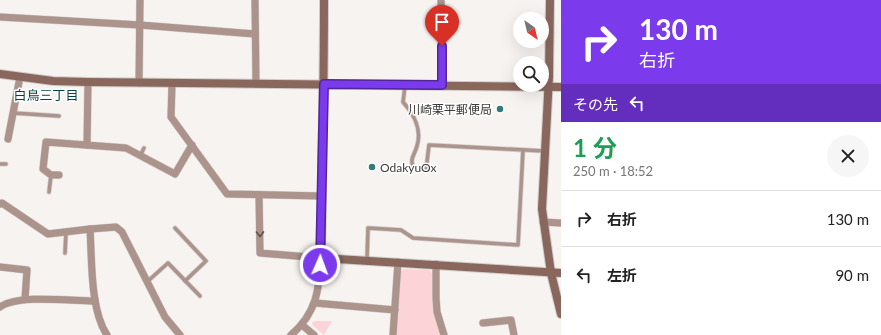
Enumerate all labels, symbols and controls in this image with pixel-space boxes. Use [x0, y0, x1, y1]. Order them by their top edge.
pin [425, 5, 459, 46]
icon: arrive [431, 11, 453, 33]
north arrow [513, 12, 549, 48]
map controls [513, 12, 549, 92]
text: 130 m [639, 12, 718, 46]
icon: right [573, 16, 625, 68]
text: 右折 [639, 49, 675, 71]
button: search [513, 56, 549, 92]
district label: 白鳥三丁目 [13, 87, 79, 103]
icon: left [626, 92, 648, 114]
text: その先 [573, 95, 618, 113]
place label: 川崎栗平郵便局 [408, 102, 492, 117]
marker: 川崎栗平郵便局 [495, 104, 505, 114]
text: 1 分 [573, 133, 617, 162]
button: close [827, 135, 869, 177]
place label: OdakyuOx [380, 160, 436, 175]
marker: OdakyuOx [367, 162, 377, 172]
text: 250 m · 18:52 [573, 163, 653, 179]
icon: right [573, 208, 595, 230]
text: 右折 [607, 210, 637, 228]
text: 130 m [827, 210, 869, 228]
one-way arrow [256, 231, 264, 237]
position arrow [299, 244, 341, 286]
icon: left [573, 264, 595, 286]
text: 左折 [607, 266, 637, 284]
text: 90 m [835, 266, 869, 284]

